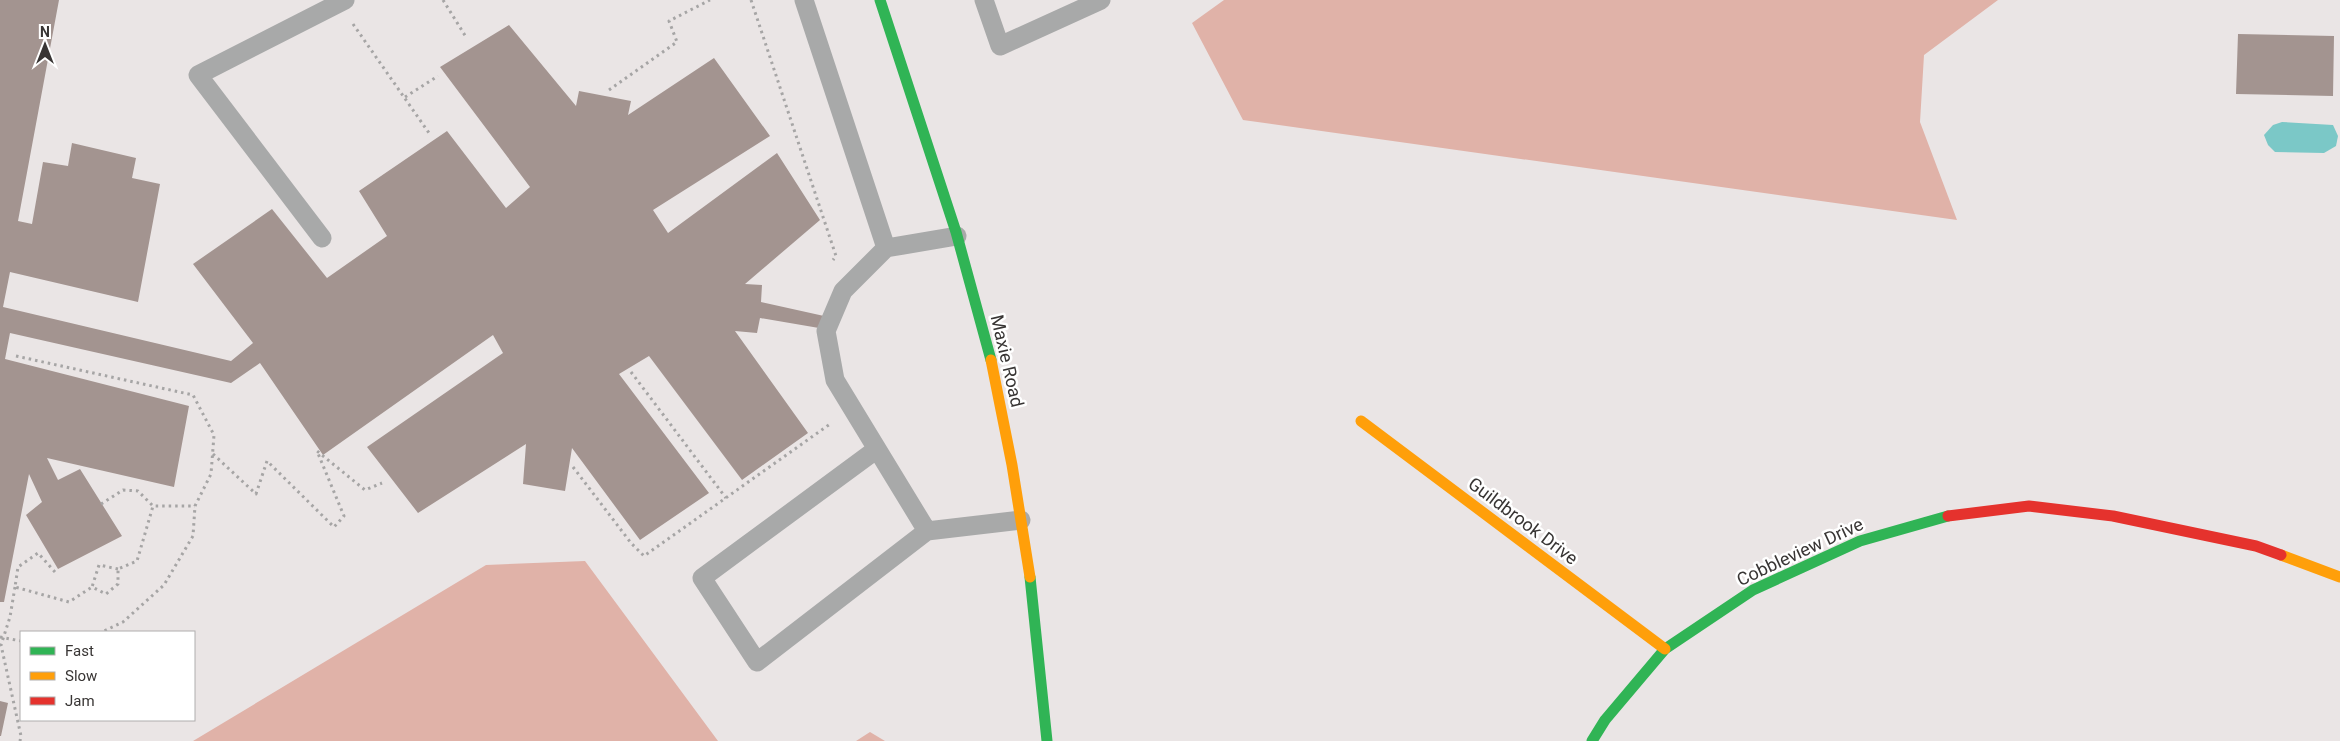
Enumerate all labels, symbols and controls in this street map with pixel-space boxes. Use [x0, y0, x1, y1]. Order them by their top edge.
north arrow [20, 20, 70, 70]
text: N [40, 24, 50, 40]
street label: Maxie Road [987, 313, 1028, 409]
street label: Guildbrook Drive [1464, 473, 1582, 569]
street label: Cobbleview Drive [1733, 513, 1866, 590]
legend [20, 631, 195, 721]
text: Fast [65, 642, 94, 660]
text: Slow [65, 667, 97, 685]
text: Jam [65, 692, 95, 710]

